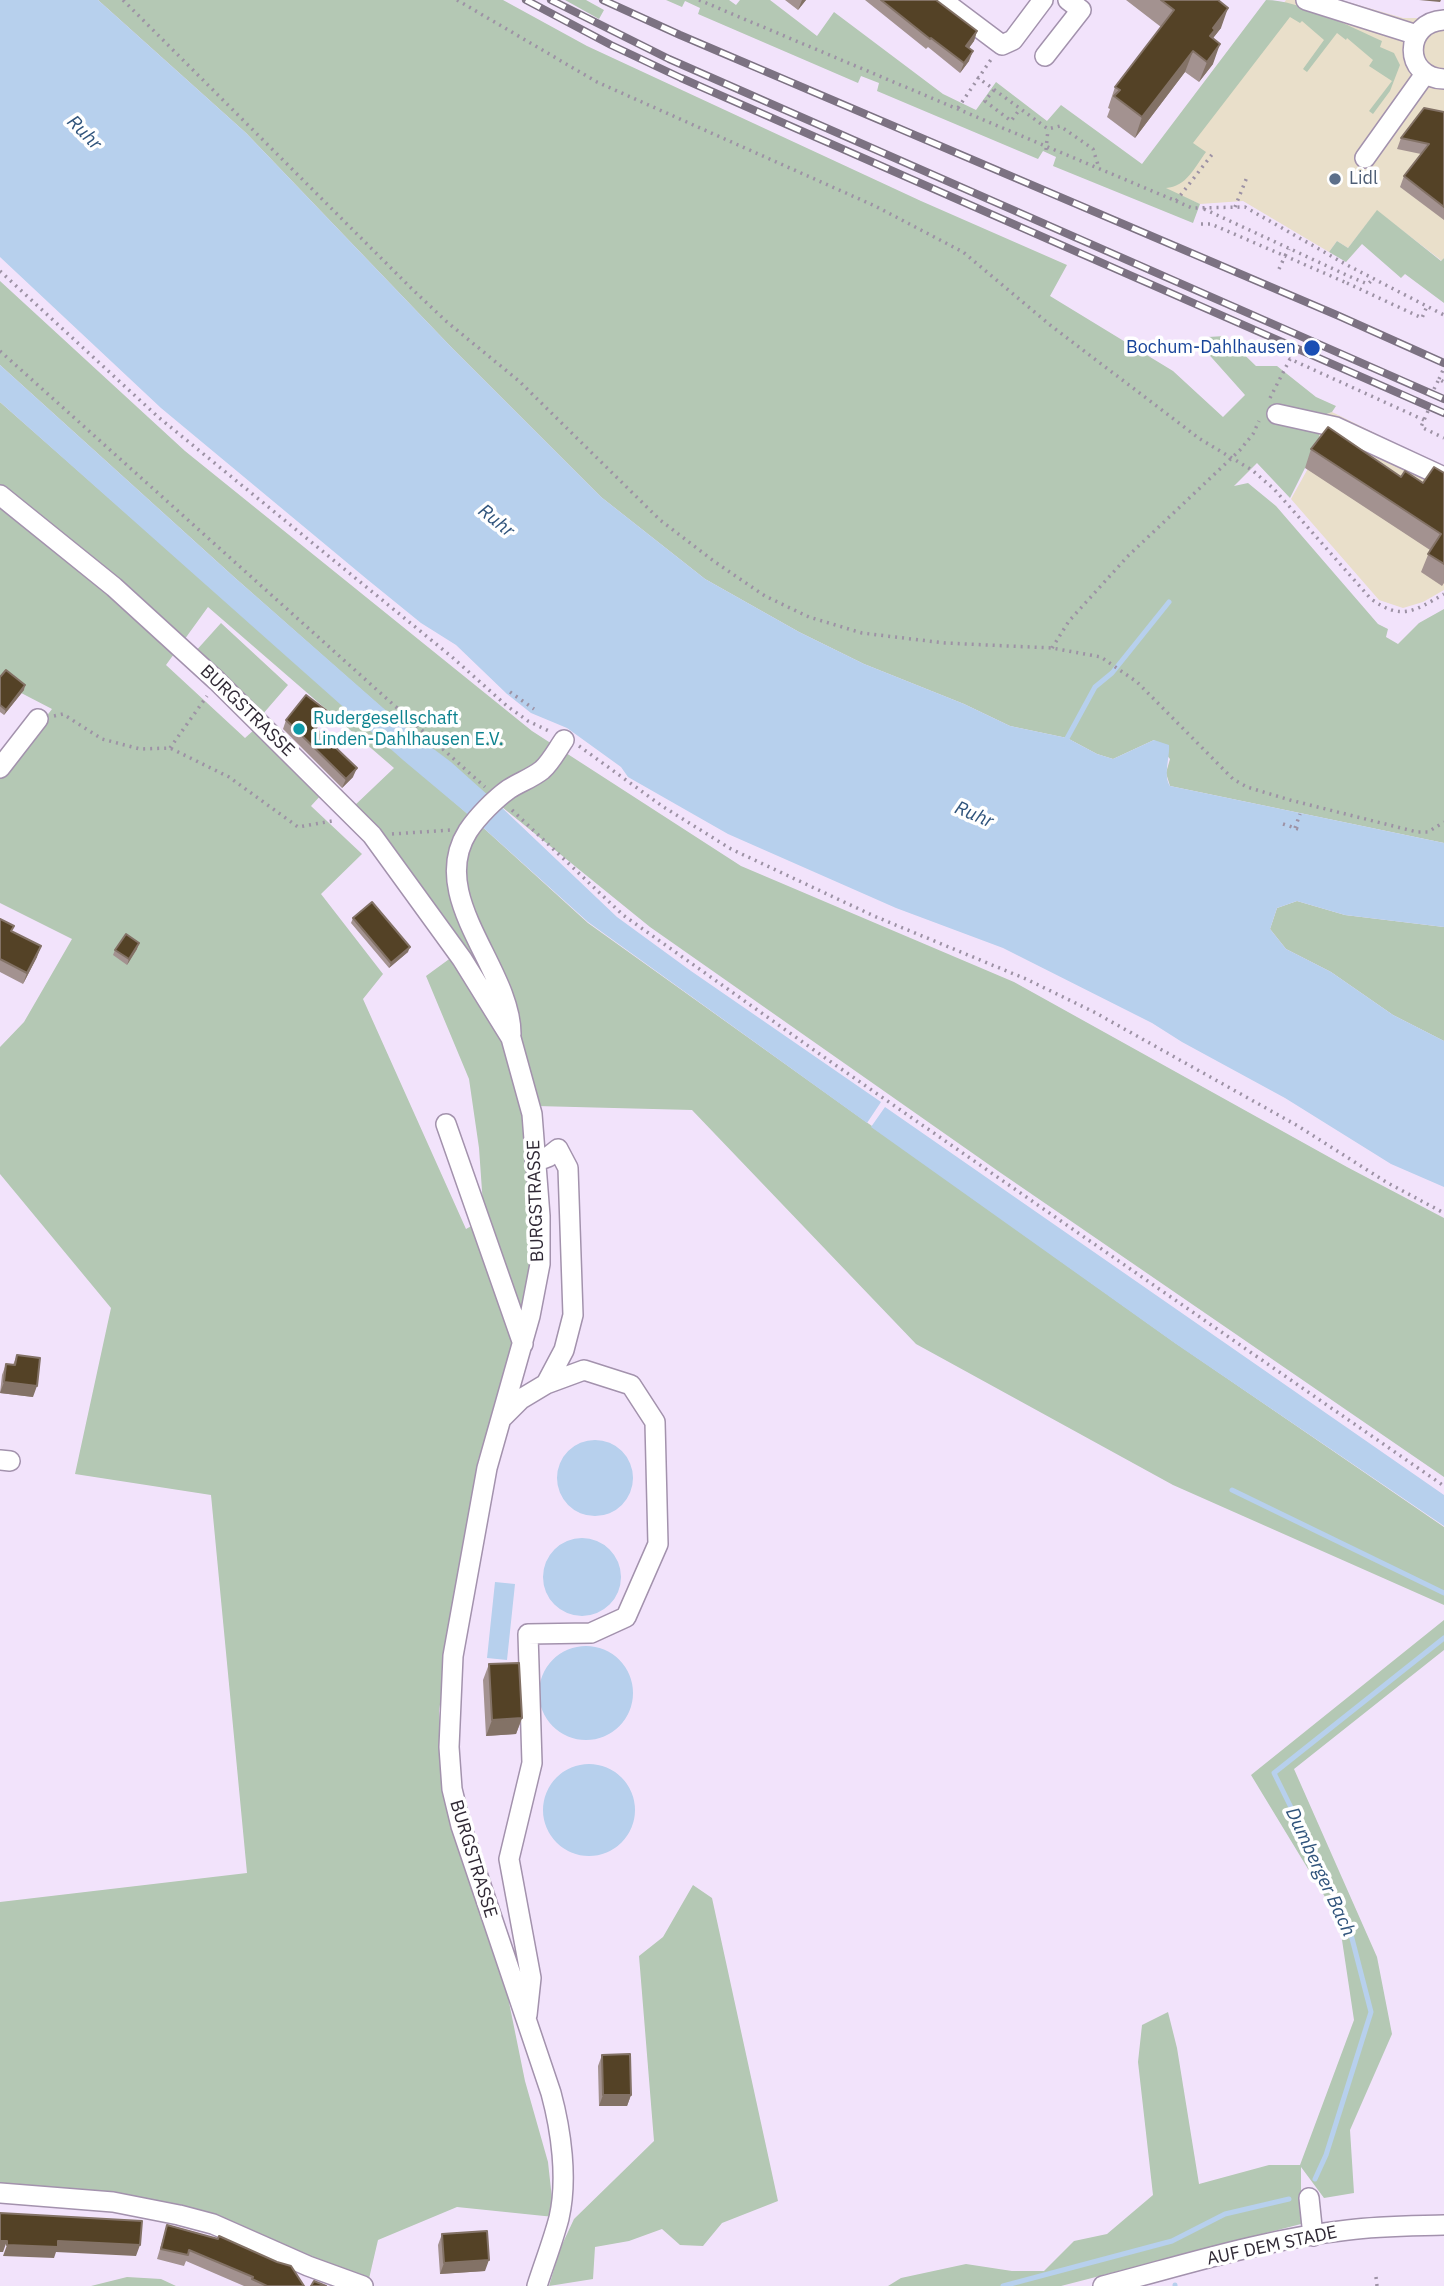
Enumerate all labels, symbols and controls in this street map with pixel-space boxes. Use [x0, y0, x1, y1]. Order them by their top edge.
water label: Ruhr [62, 111, 106, 155]
place label: Lidl [1349, 168, 1378, 190]
marker: Lidl [1327, 171, 1343, 187]
place label: Bochum-Dahlhausen [1126, 337, 1296, 359]
marker: Bochum-Dahlhausen [1302, 338, 1322, 358]
water label: Ruhr [473, 500, 519, 542]
street label: BURGSTRASSE [195, 661, 299, 761]
place label: Rudergesellschaft Linden-Dahlhausen E.V. [313, 708, 504, 750]
marker: Rudergesellschaft Linden-Dahlhausen E.V. [291, 721, 307, 737]
water label: Ruhr [951, 797, 997, 833]
street label: BURGSTRASSE [523, 1139, 549, 1263]
street label: BURGSTRASSE [445, 1797, 501, 1921]
water label: Dumberger Bach [1280, 1804, 1360, 1940]
street label: AUF DEM STADE [1205, 2222, 1339, 2270]

